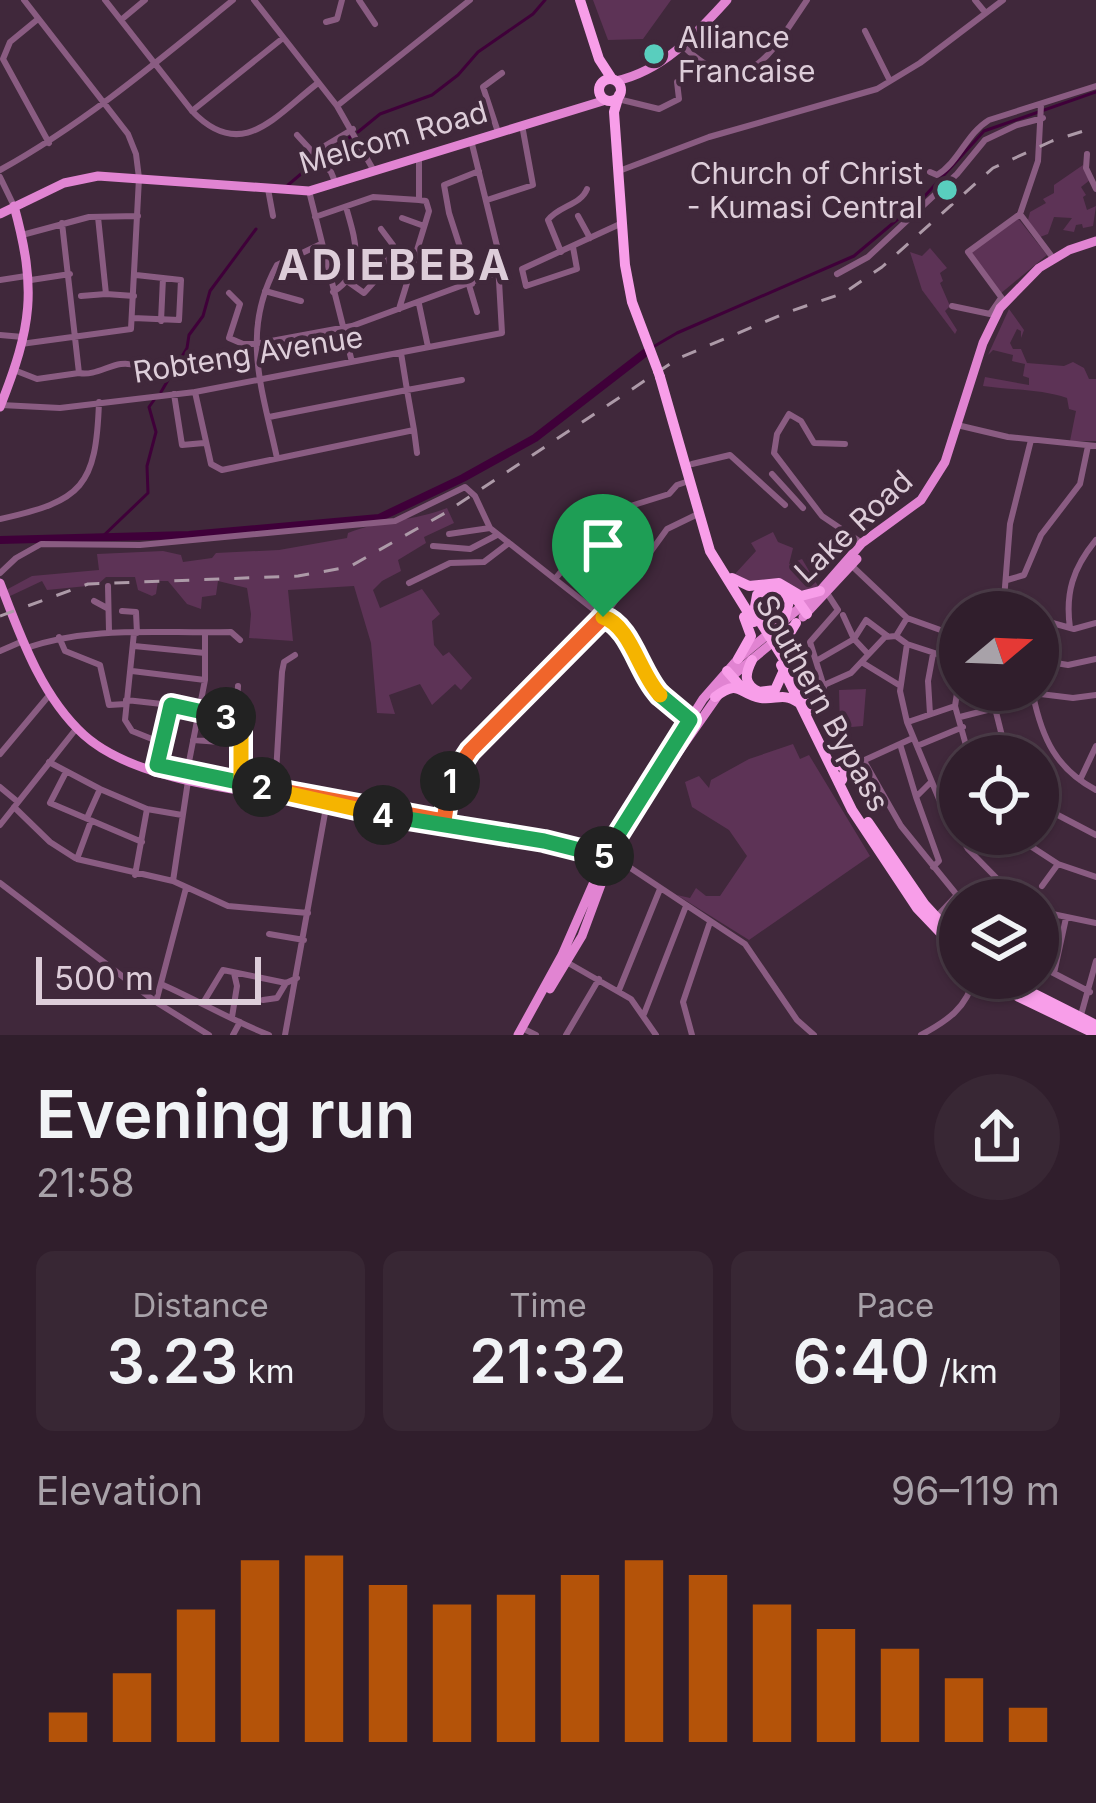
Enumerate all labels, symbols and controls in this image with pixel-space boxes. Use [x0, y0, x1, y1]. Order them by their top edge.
place label: Alliance Francaise [678, 19, 816, 89]
marker: Alliance Francaise [641, 41, 667, 67]
street label: Melcom Road [295, 93, 491, 181]
place label: Church of Christ - Kumasi Central [687, 155, 923, 225]
marker: Church of Christ - Kumasi Central [934, 177, 960, 203]
district label: ADIEBEBA [277, 239, 513, 290]
street label: Robteng Avenue [131, 318, 365, 390]
street label: Lake Road [787, 462, 919, 590]
pin [552, 494, 654, 617]
icon: arrive [570, 512, 636, 578]
street label: Southern Bypass [749, 589, 897, 817]
north arrow [939, 591, 1059, 711]
map controls [939, 591, 1059, 999]
pin: 3 [196, 687, 256, 747]
text: 3 [215, 697, 237, 737]
button: locate [939, 735, 1059, 855]
pin: 1 [420, 751, 480, 811]
pin: 2 [232, 757, 292, 817]
text: 1 [443, 761, 457, 801]
text: 2 [252, 767, 272, 807]
pin: 4 [353, 785, 413, 845]
text: 4 [372, 795, 394, 835]
pin: 5 [574, 826, 634, 886]
text: 5 [593, 836, 615, 876]
button: layers [939, 879, 1059, 999]
scale bar [36, 951, 261, 1004]
text: 500 m [54, 958, 154, 998]
text: Evening run [36, 1074, 415, 1154]
button: share [934, 1074, 1060, 1200]
text: 21:58 [36, 1159, 135, 1206]
text: Distance [133, 1285, 269, 1325]
text: Time [509, 1285, 587, 1325]
text: Pace [856, 1285, 934, 1325]
text: 3.23 [107, 1325, 238, 1397]
text: 21:32 [469, 1325, 627, 1397]
text: 6:40 [793, 1325, 930, 1397]
text: km [238, 1351, 295, 1391]
text: /km [930, 1351, 998, 1391]
text: Elevation [36, 1467, 203, 1514]
text: 96–119 m [891, 1467, 1060, 1514]

